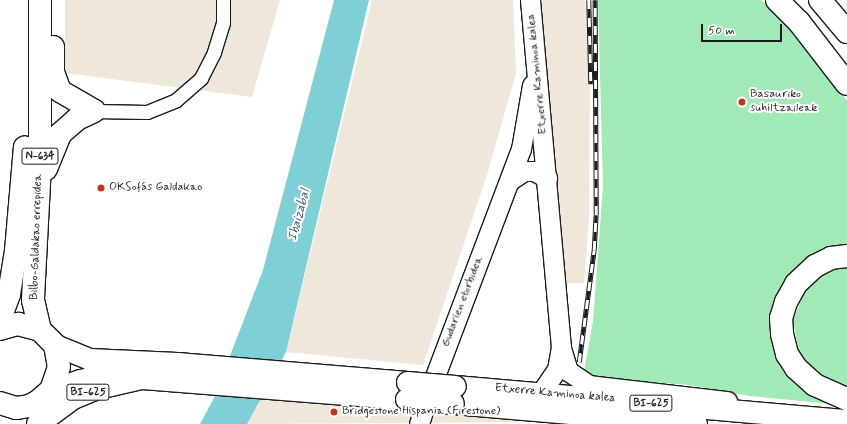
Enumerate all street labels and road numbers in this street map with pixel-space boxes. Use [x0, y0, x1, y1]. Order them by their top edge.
street label: Etxerre Kaminoa kalea [524, 11, 552, 137]
road number: N-634 [21, 147, 59, 165]
street label: Bilbo-Galdakao errepidea [28, 174, 46, 300]
street label: Gudarien etorbidea [439, 254, 487, 350]
street label: Etxerre Kaminoa kalea [492, 381, 618, 407]
road number: BI-625 [66, 383, 110, 401]
road number: BI-625 [629, 394, 673, 412]

